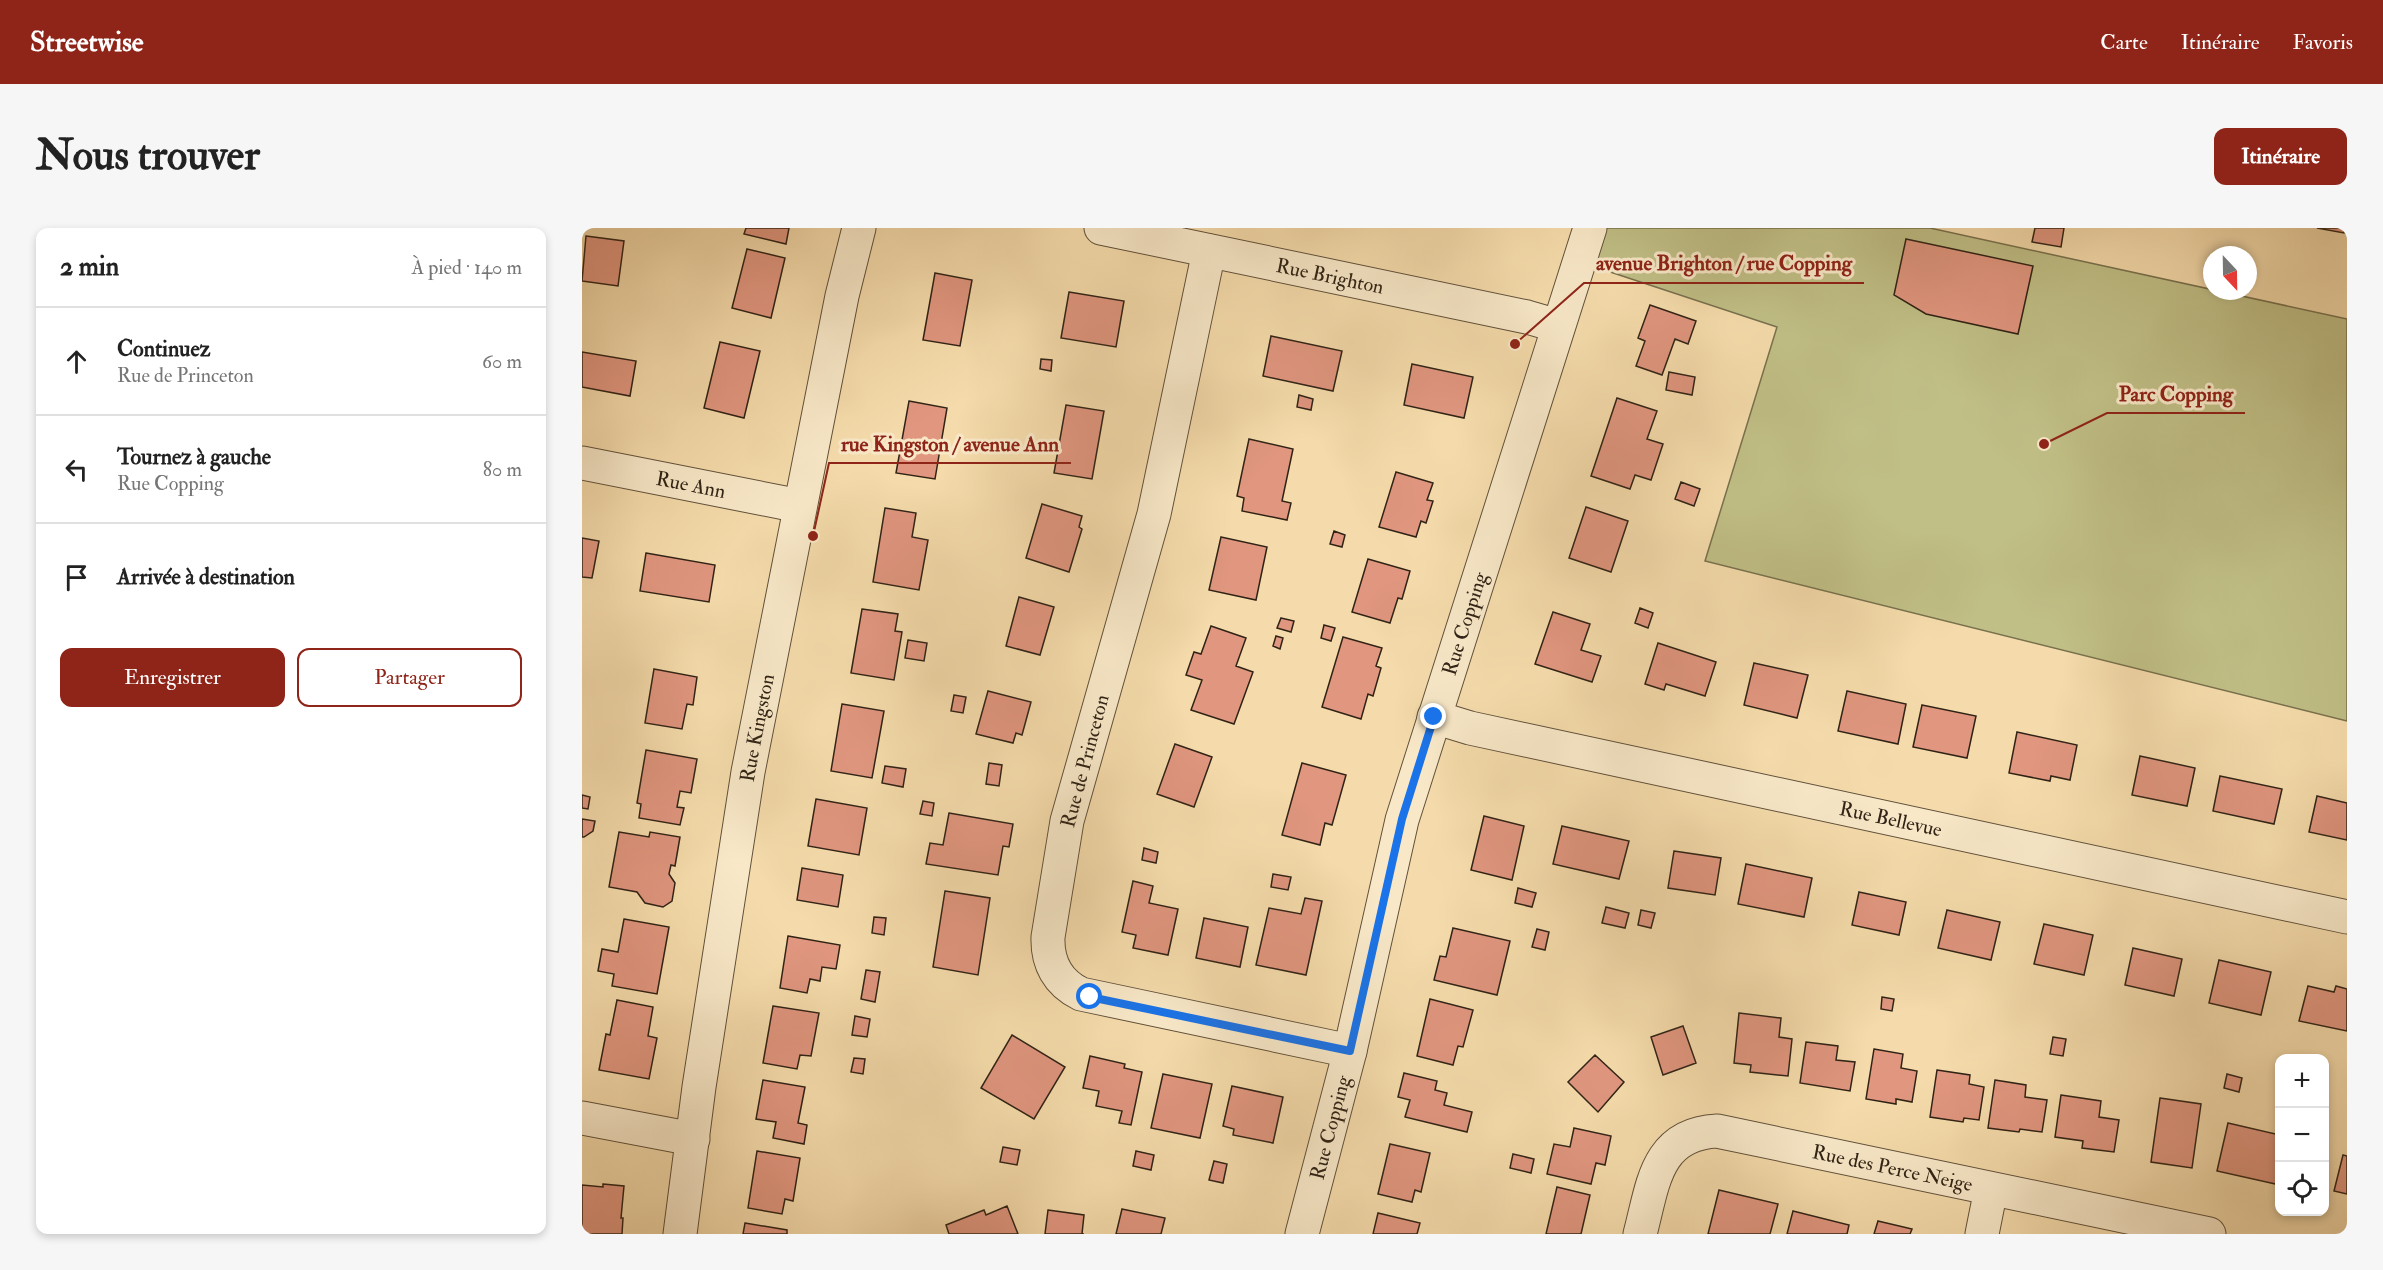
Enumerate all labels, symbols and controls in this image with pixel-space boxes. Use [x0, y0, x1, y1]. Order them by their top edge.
text: Streetwise [30, 25, 144, 60]
text: Carte [2100, 29, 2148, 56]
text: Itinéraire [2181, 29, 2259, 56]
text: Favoris [2292, 29, 2353, 56]
button: Itinéraire [2214, 128, 2347, 185]
text: Nous trouver [36, 130, 260, 182]
callout: avenue Brighton / rue Copping [1584, 244, 1864, 283]
north arrow [2203, 246, 2257, 300]
text: avenue Brighton / rue Copping [1596, 250, 1853, 277]
text: 2 min [60, 251, 119, 283]
street label: Rue Brighton [1274, 252, 1386, 299]
text: À pied · 140 m [411, 255, 522, 280]
text: Continuez [117, 335, 210, 363]
icon: ahead [60, 345, 93, 378]
text: 60 m [482, 349, 522, 374]
text: Rue de Princeton [117, 363, 254, 388]
callout: Parc Copping [2107, 374, 2245, 413]
text: Parc Copping [2119, 381, 2234, 408]
callout: rue Kingston / avenue Ann [829, 424, 1071, 463]
text: rue Kingston / avenue Ann [840, 431, 1059, 458]
text: Tournez à gauche [117, 443, 271, 471]
icon: left [60, 453, 93, 486]
text: 80 m [483, 457, 522, 482]
street label: Rue Ann [654, 465, 728, 504]
text: Rue Copping [117, 471, 224, 496]
icon: arrive [60, 561, 93, 594]
text: Arrivée à destination [117, 563, 295, 591]
street label: Rue Copping [1436, 568, 1493, 678]
button: Enregistrer [60, 648, 285, 707]
button: Partager [297, 648, 522, 707]
street label: Rue Kingston [734, 672, 780, 784]
street label: Rue de Princeton [1055, 692, 1115, 830]
route end [1420, 703, 1446, 729]
street label: Rue Bellevue [1837, 795, 1944, 842]
route start [1076, 983, 1102, 1009]
map controls [2275, 1054, 2329, 1216]
button: + [2275, 1054, 2329, 1108]
street label: Rue Copping [1304, 1072, 1356, 1183]
button: − [2275, 1108, 2329, 1162]
street label: Rue des Perce Neige [1810, 1139, 1975, 1197]
button: locate [2275, 1162, 2329, 1216]

